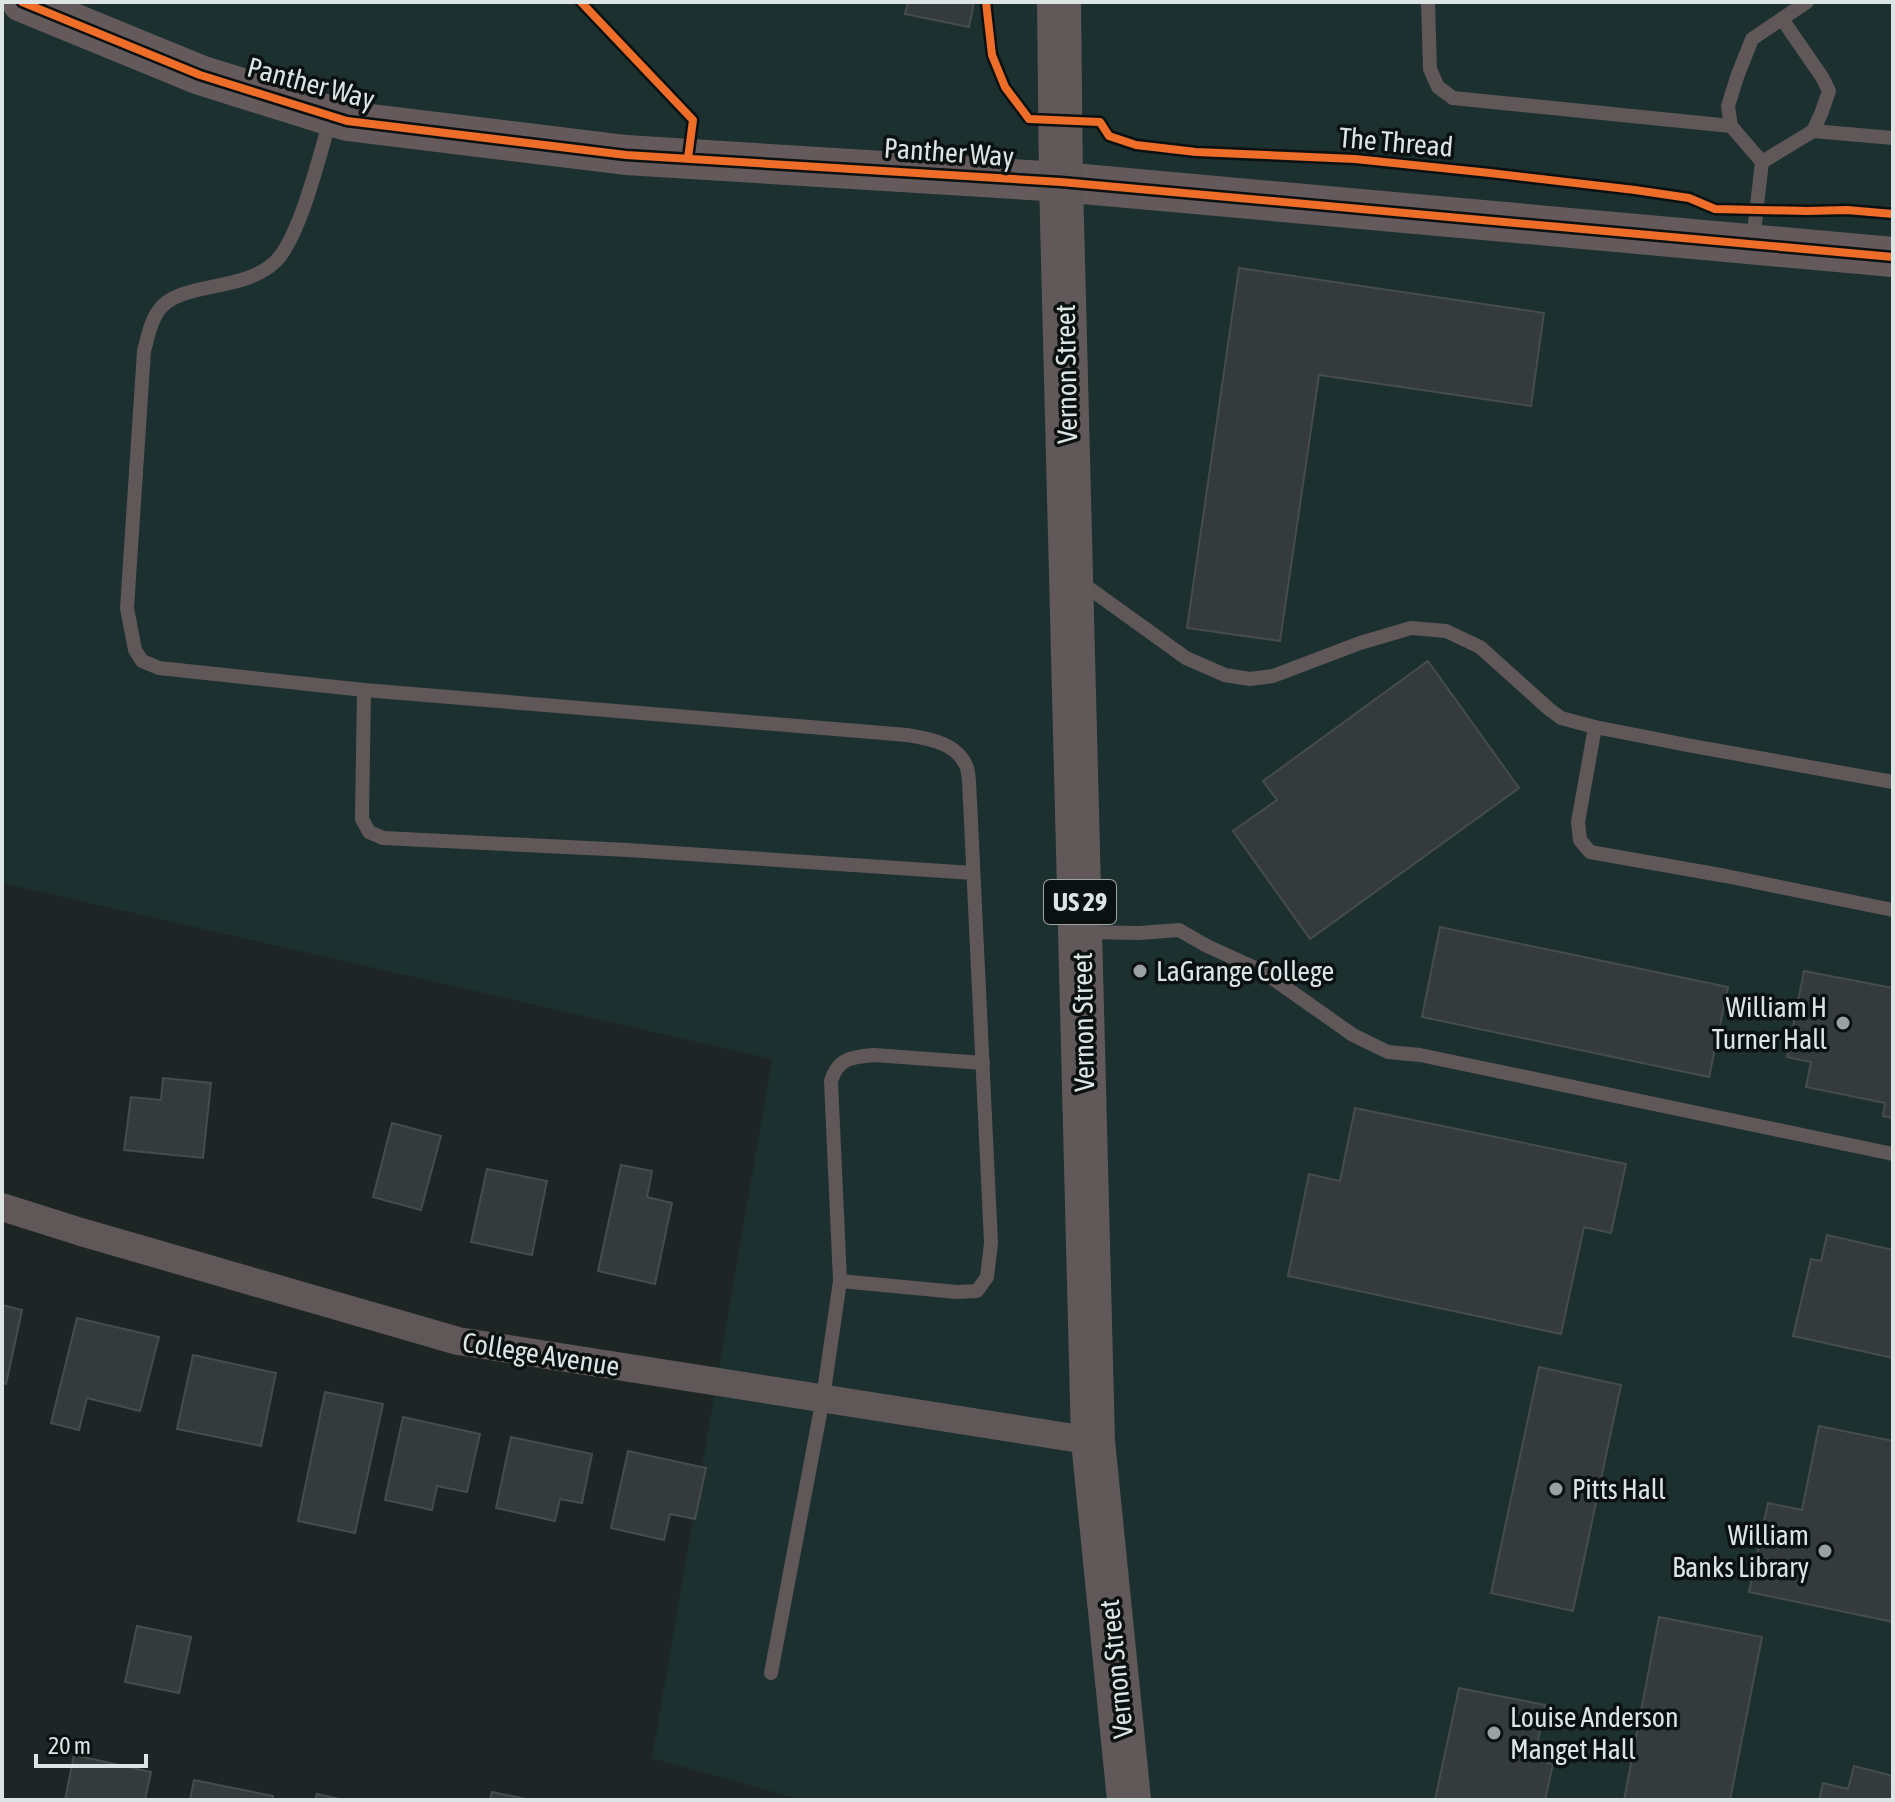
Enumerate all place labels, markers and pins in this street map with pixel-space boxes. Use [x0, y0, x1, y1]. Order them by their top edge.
place label: LaGrange College [1156, 955, 1334, 987]
marker: LaGrange College [1131, 962, 1149, 980]
place label: William H Turner Hall [1712, 991, 1828, 1055]
marker: William H Turner Hall [1834, 1014, 1852, 1032]
place label: Pitts Hall [1572, 1473, 1666, 1505]
marker: Pitts Hall [1547, 1480, 1565, 1498]
place label: William Banks Library [1672, 1519, 1809, 1583]
marker: William Banks Library [1816, 1542, 1834, 1560]
place label: Louise Anderson Manget Hall [1510, 1701, 1679, 1765]
marker: Louise Anderson Manget Hall [1485, 1724, 1503, 1742]

